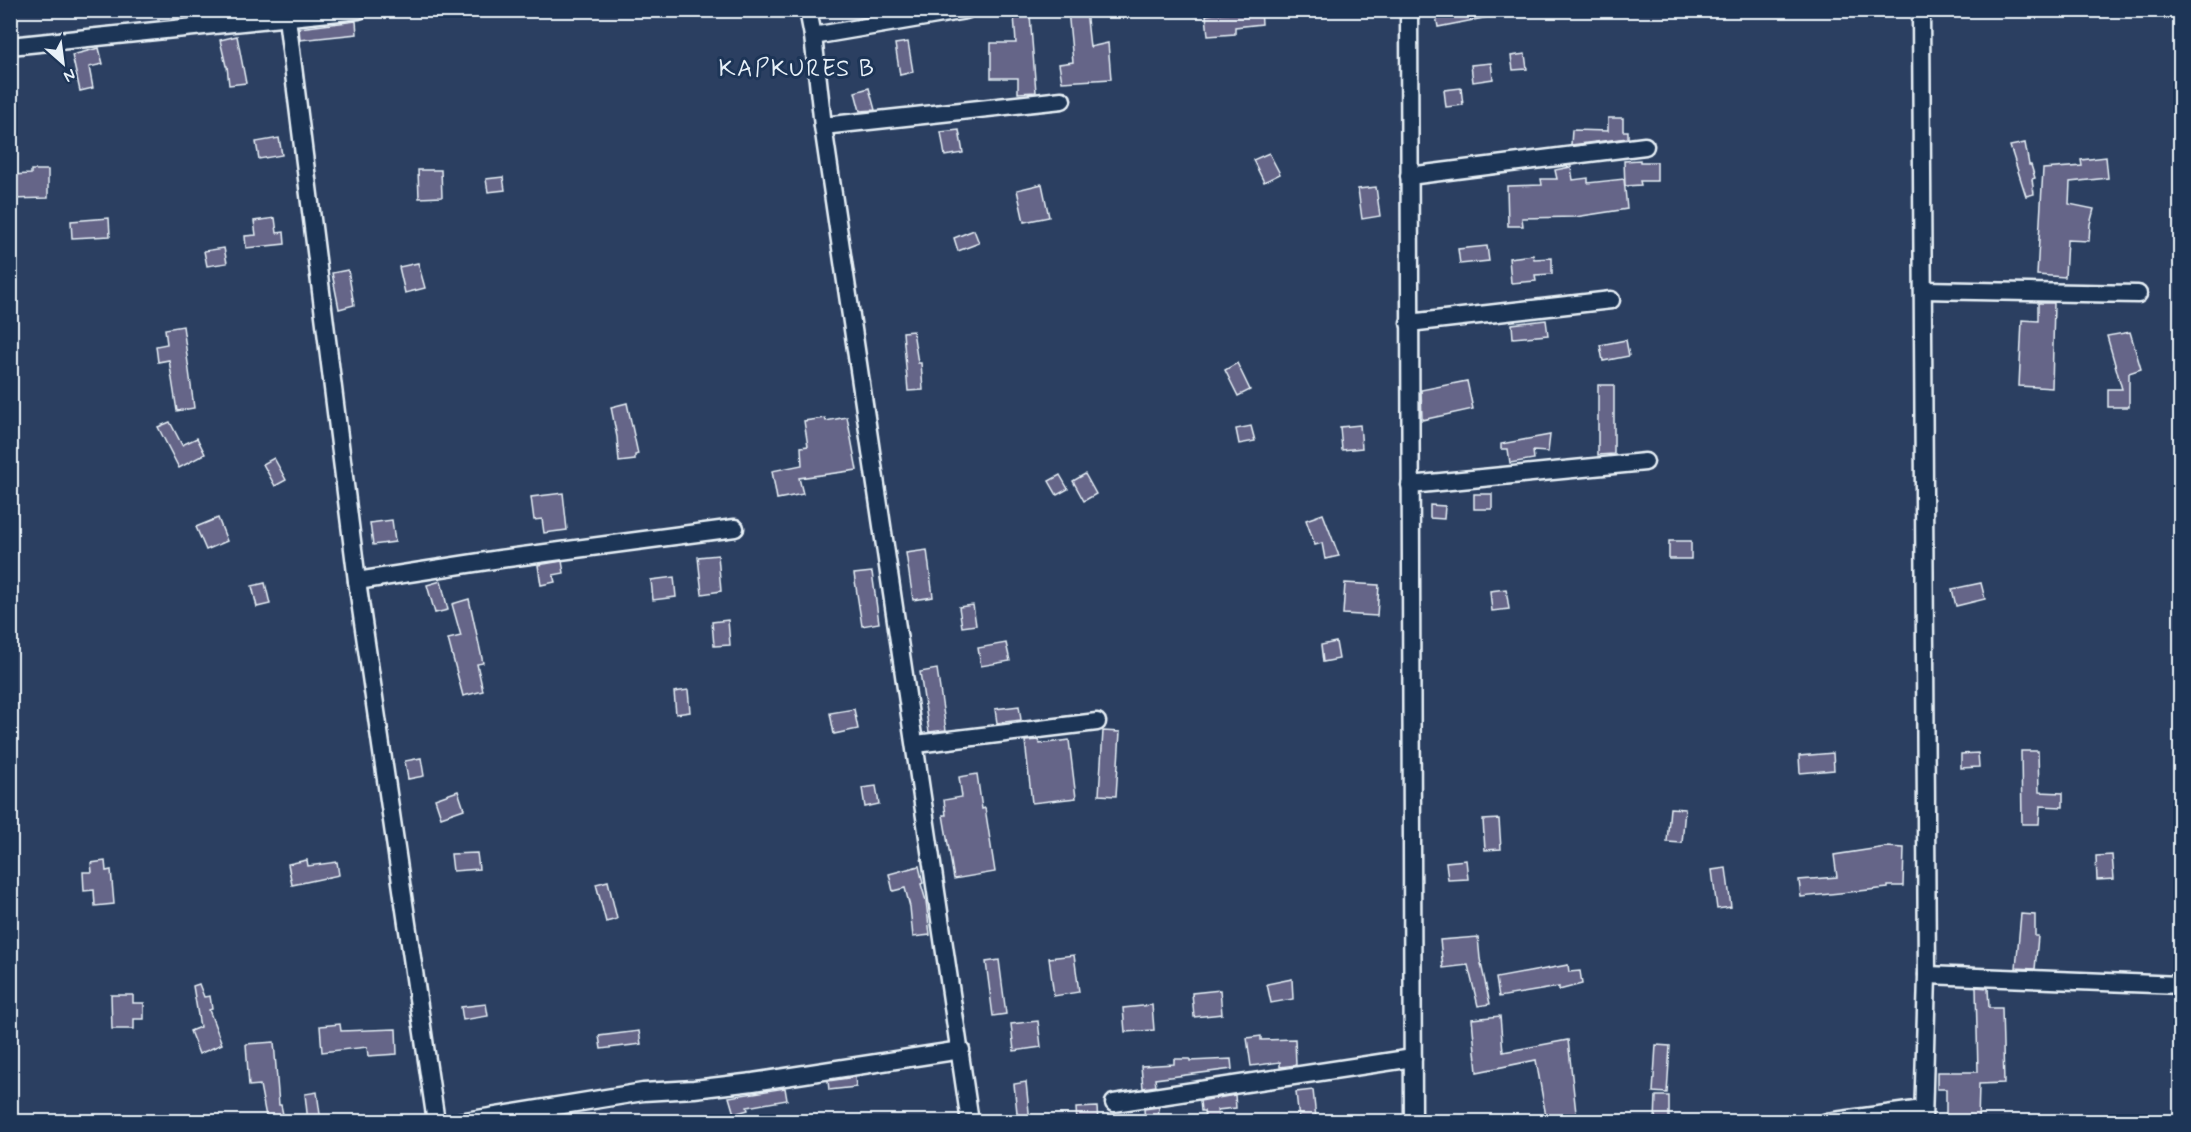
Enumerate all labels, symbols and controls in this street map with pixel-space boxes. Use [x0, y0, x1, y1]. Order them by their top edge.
north arrow [33, 33, 93, 93]
district label: KAPKURES B [719, 54, 875, 85]
text: N [60, 63, 79, 87]

